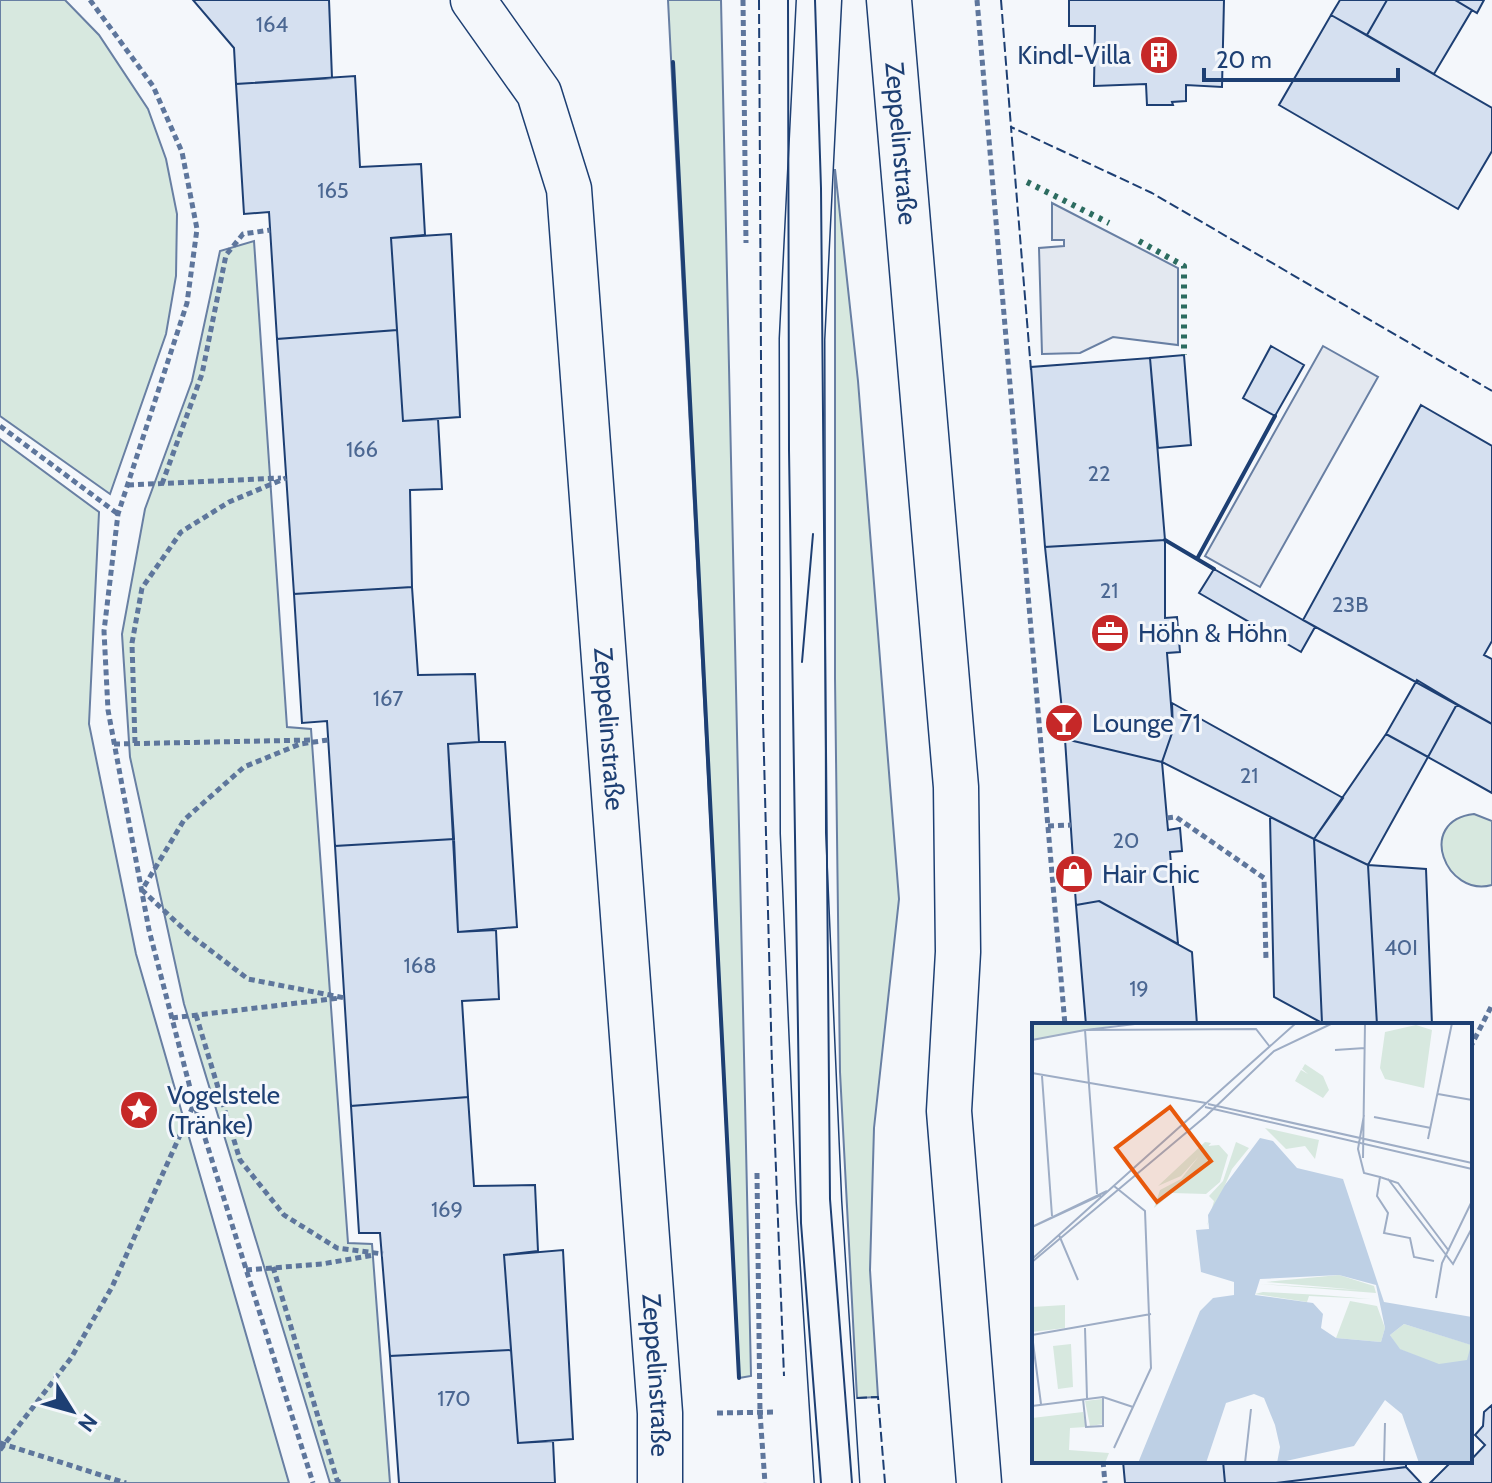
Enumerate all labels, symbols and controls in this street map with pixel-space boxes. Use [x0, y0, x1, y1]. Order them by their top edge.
house number: 164 [256, 11, 288, 38]
scale bar [1204, 32, 1398, 82]
building icon: Kindl-Villa [1138, 34, 1180, 76]
place label: Kindl-Villa [1017, 39, 1132, 71]
text: 20 m [1216, 45, 1272, 74]
street label: Zeppelinstraße [878, 61, 924, 226]
house number: 165 [317, 177, 349, 204]
house number: 166 [346, 436, 378, 463]
house number: 22 [1087, 460, 1111, 487]
house number: 21 [1100, 577, 1118, 604]
house number: 23B [1332, 591, 1368, 618]
office icon: Höhn & Höhn [1089, 612, 1131, 654]
place label: Höhn & Höhn [1138, 617, 1287, 649]
street label: Zeppelinstraße [587, 646, 631, 812]
house number: 167 [373, 685, 403, 712]
bar icon: Lounge 71 [1043, 702, 1085, 744]
place label: Lounge 71 [1092, 707, 1201, 739]
house number: 21 [1240, 762, 1258, 789]
house number: 20 [1113, 827, 1139, 854]
shop icon: Hair Chic [1053, 853, 1095, 895]
place label: Hair Chic [1102, 858, 1200, 890]
house number: 40I [1384, 934, 1418, 961]
house number: 168 [404, 952, 437, 979]
house number: 19 [1129, 975, 1149, 1002]
inset map [1032, 1023, 1472, 1463]
place label: Vogelstele (Tränke) [167, 1079, 280, 1141]
place icon: Vogelstele (Tränke) [118, 1089, 160, 1131]
house number: 169 [431, 1196, 463, 1223]
street label: Zeppelinstraße [635, 1292, 676, 1457]
north arrow [32, 1371, 112, 1451]
house number: 170 [437, 1385, 471, 1412]
text: N [72, 1408, 103, 1437]

